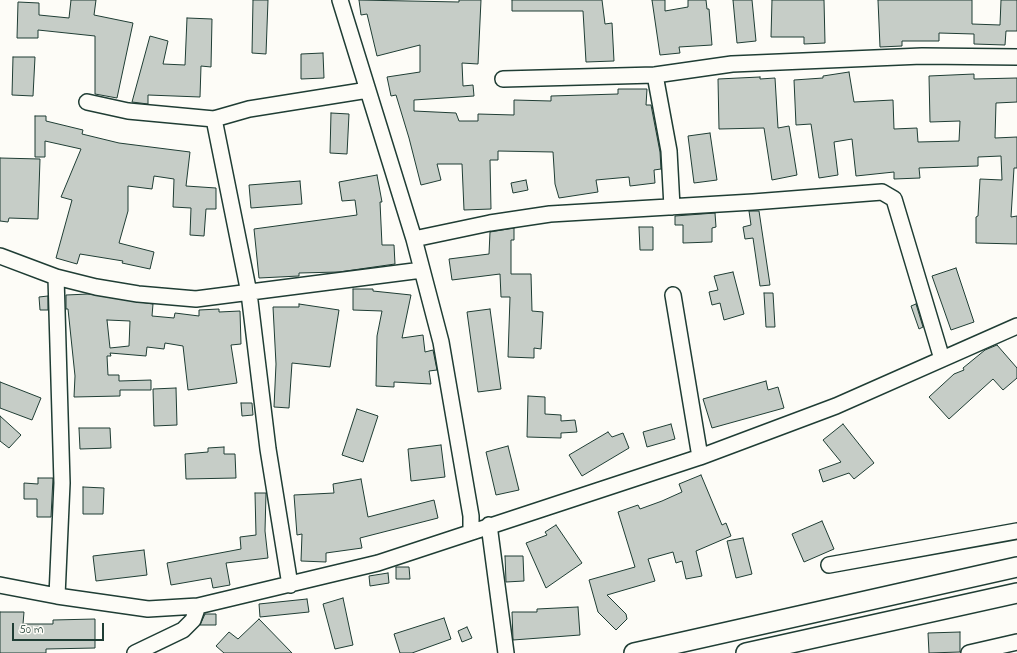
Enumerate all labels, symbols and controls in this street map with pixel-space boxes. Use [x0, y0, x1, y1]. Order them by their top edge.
scale bar [14, 615, 106, 641]
text: 50 m [19, 621, 43, 639]

